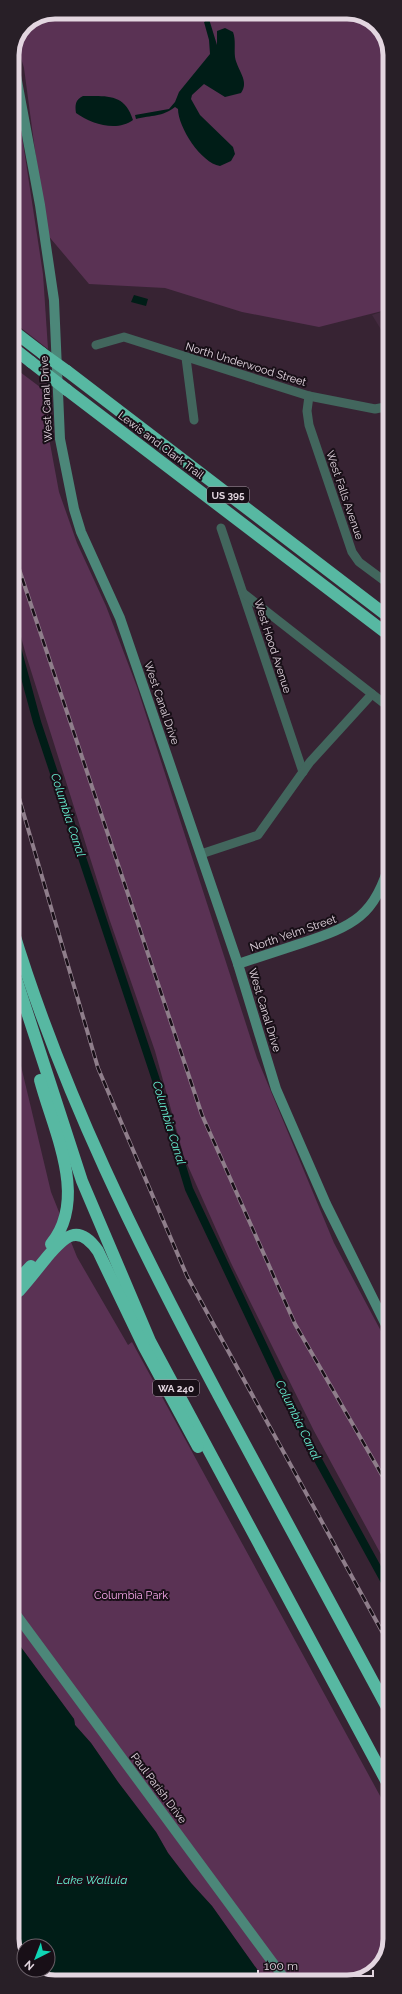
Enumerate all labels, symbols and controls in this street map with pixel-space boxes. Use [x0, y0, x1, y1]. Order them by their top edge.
street label: North Underwood Street [184, 340, 308, 389]
street label: West Canal Drive [38, 355, 55, 443]
street label: Lewis and Clark Trail [115, 409, 206, 482]
street label: West Falls Avenue [323, 449, 366, 542]
road number: US 395 [207, 487, 249, 503]
street label: West Hood Avenue [251, 598, 294, 695]
street label: West Canal Drive [141, 660, 182, 747]
water label: Columbia Canal [48, 771, 88, 859]
street label: North Yelm Street [248, 913, 338, 954]
street label: West Canal Drive [246, 967, 284, 1054]
water label: Columbia Canal [150, 1079, 188, 1167]
water label: Columbia Canal [273, 1378, 323, 1462]
road number: WA 240 [153, 1380, 199, 1396]
park label: Columbia Park [94, 1589, 168, 1602]
street label: Paul Parish Drive [128, 1751, 190, 1826]
water label: Lake Wallula [57, 1873, 127, 1887]
north arrow [16, 1938, 56, 1978]
scale bar [258, 1952, 373, 1978]
text: N [22, 1957, 37, 1973]
text: 100 m [264, 1959, 298, 1973]

